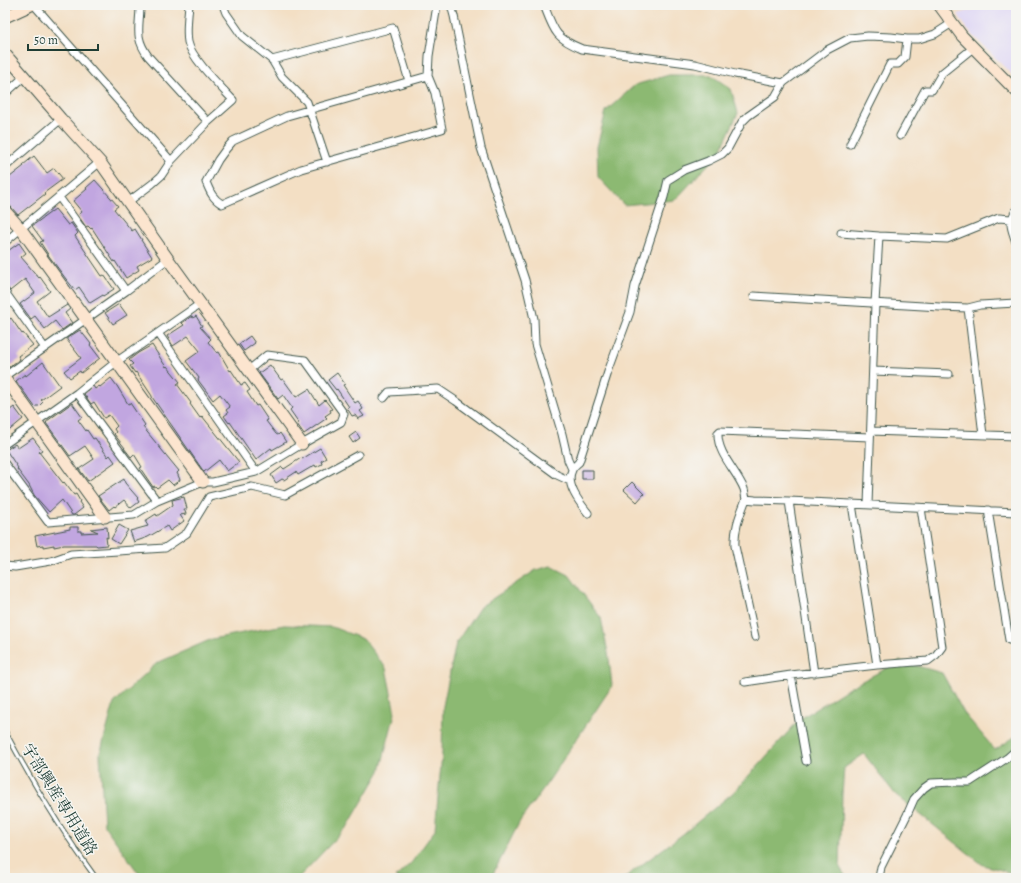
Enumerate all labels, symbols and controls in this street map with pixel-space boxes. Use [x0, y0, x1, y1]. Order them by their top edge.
scale bar [28, 26, 98, 52]
text: 50 m [34, 32, 58, 48]
street label: 宇部興産専用道路 [16, 739, 102, 860]

